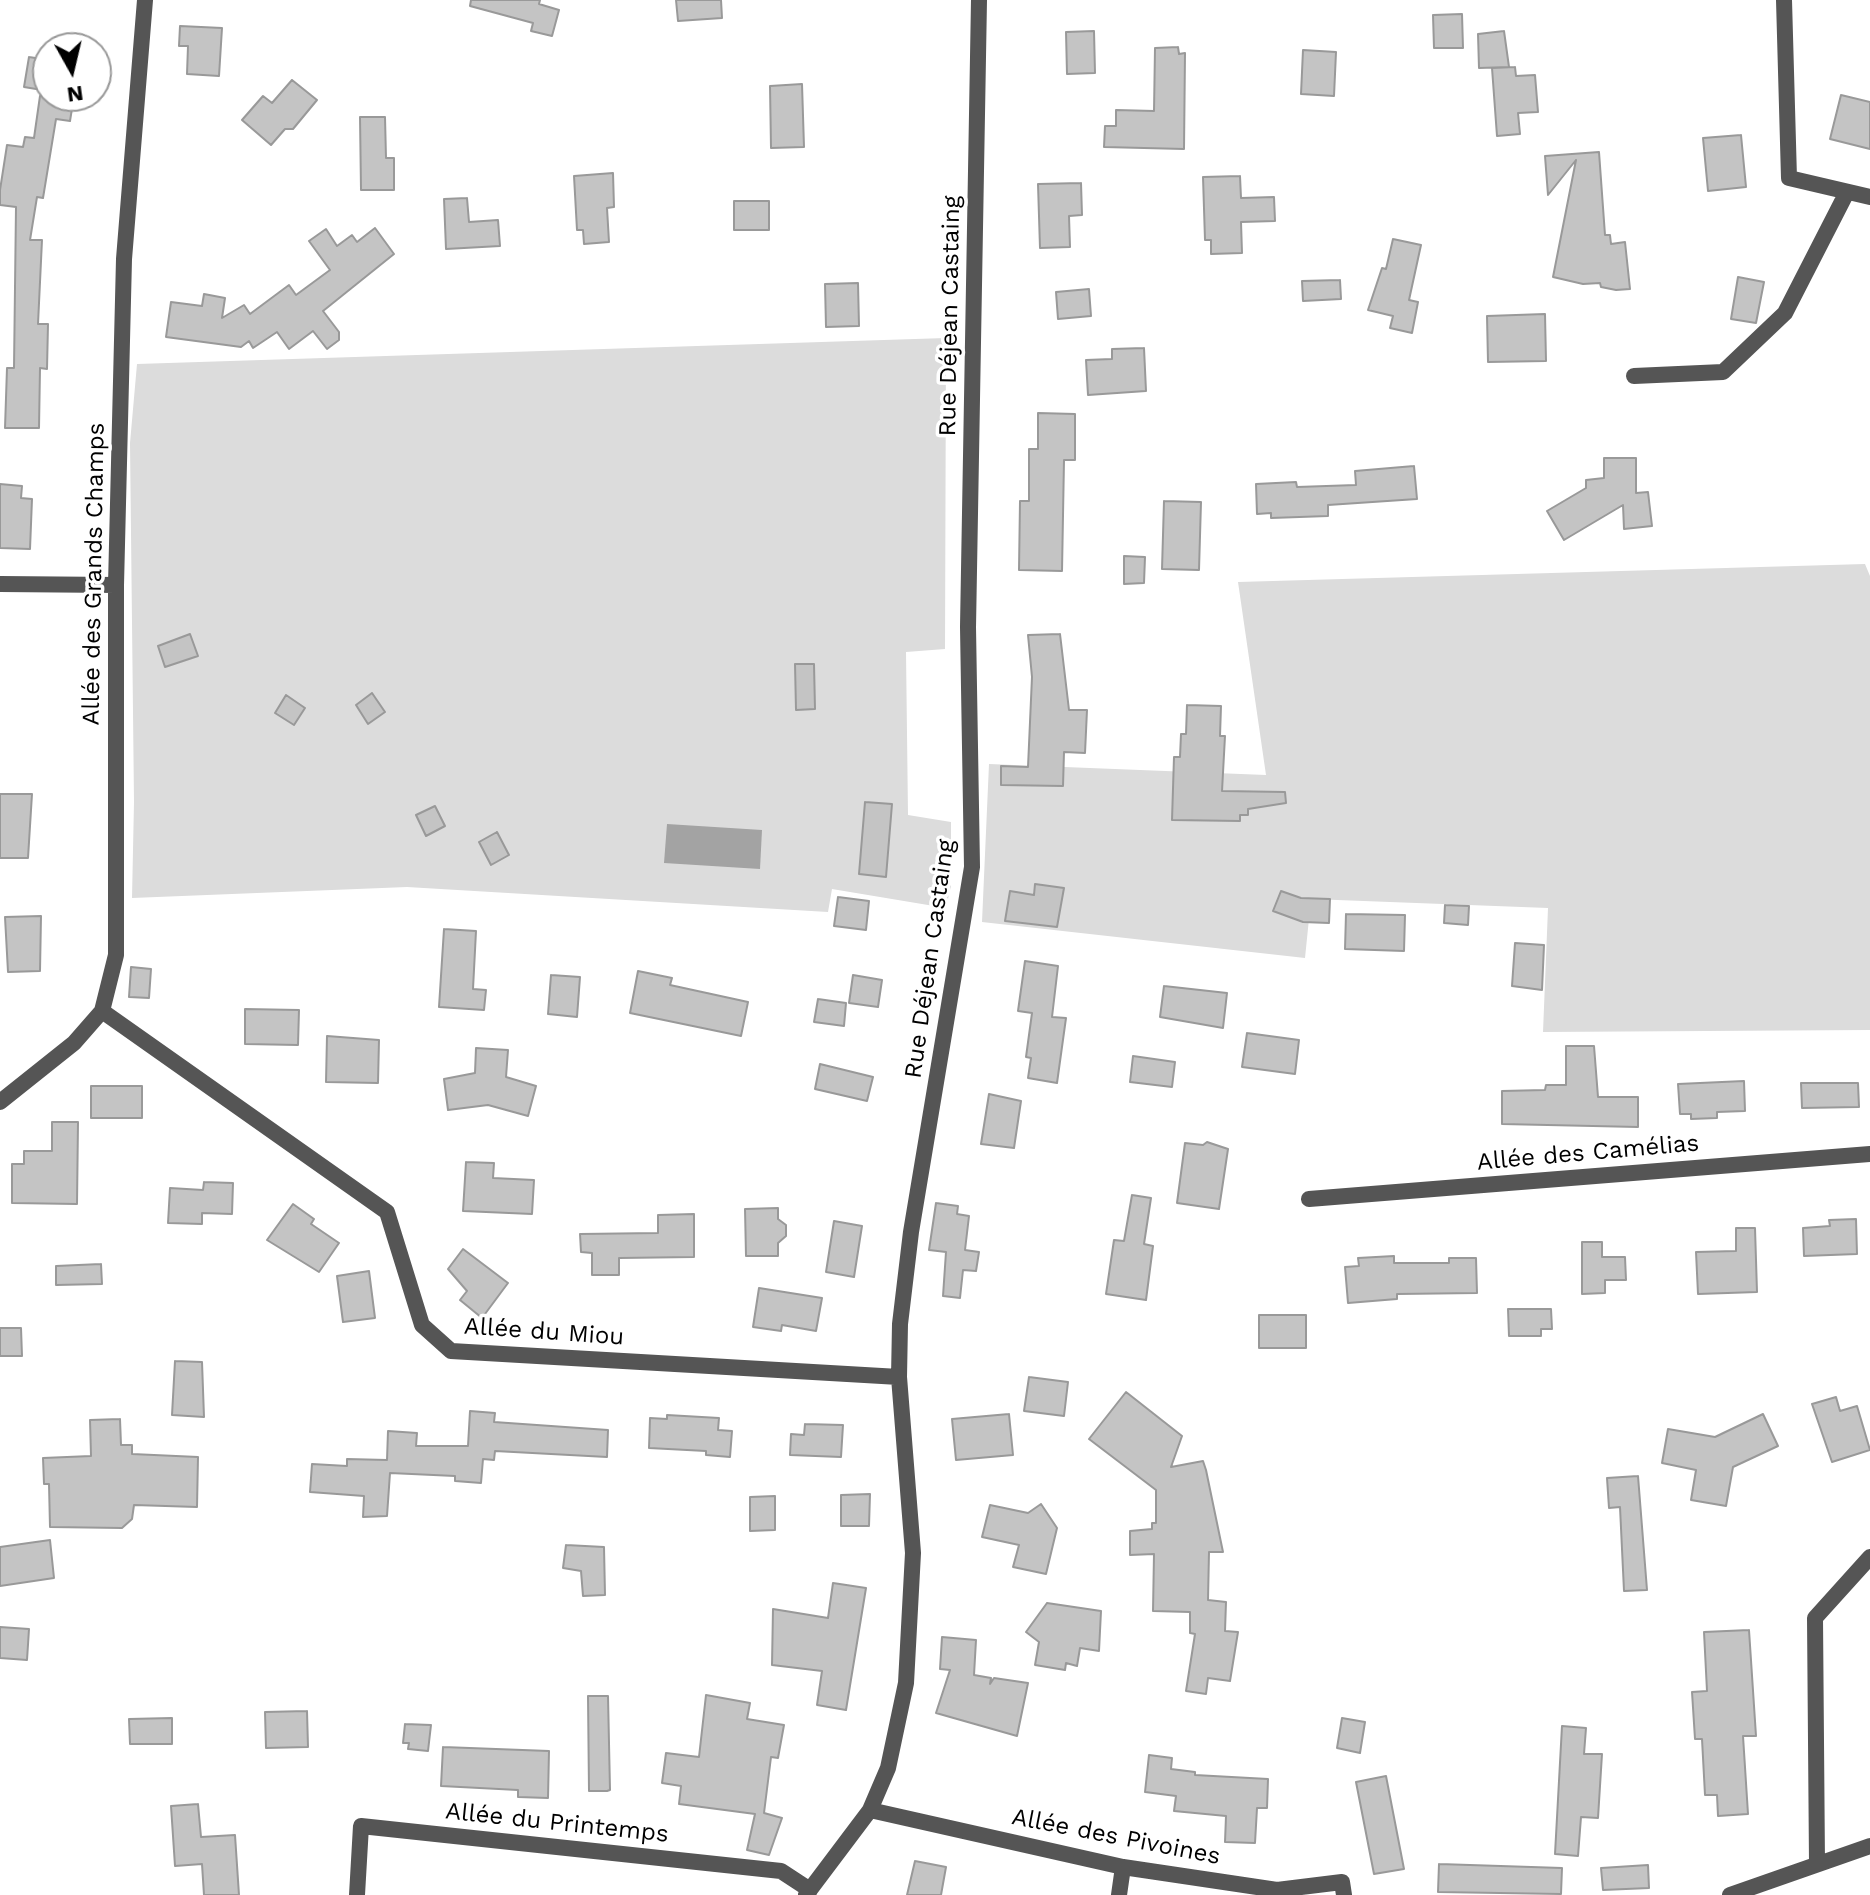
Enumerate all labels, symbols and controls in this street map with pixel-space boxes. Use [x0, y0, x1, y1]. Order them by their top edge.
north arrow [32, 32, 112, 112]
text: N [65, 81, 85, 108]
street label: Rue Déjean Castaing [934, 195, 966, 437]
street label: Allée des Grands Champs [77, 422, 111, 726]
street label: Rue Déjean Castaing [899, 838, 961, 1080]
street label: Allée des Camélias [1476, 1129, 1700, 1177]
street label: Allée du Miou [463, 1312, 625, 1352]
street label: Allée du Printemps [444, 1797, 670, 1849]
street label: Allée des Pivoines [1009, 1803, 1223, 1871]

